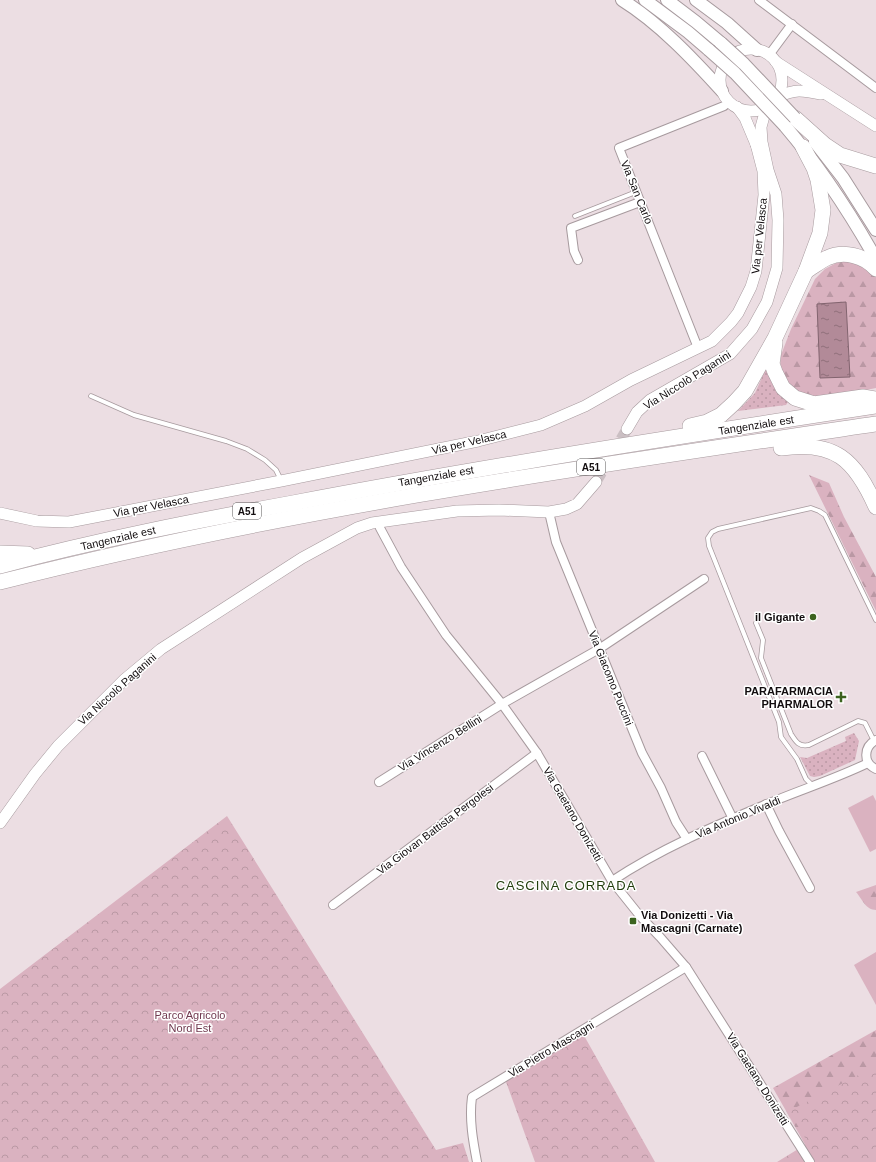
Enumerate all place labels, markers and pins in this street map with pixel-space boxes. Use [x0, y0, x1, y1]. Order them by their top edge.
place label: il Gigante [755, 611, 805, 623]
marker: il Gigante [808, 612, 818, 622]
place label: PARAFARMACIA PHARMALOR [745, 685, 833, 710]
marker: PARAFARMACIA PHARMALOR [836, 692, 846, 702]
place label: Via Donizetti - Via Mascagni (Carnate) [641, 909, 743, 934]
marker: Via Donizetti - Via Mascagni (Carnate) [628, 916, 638, 926]

